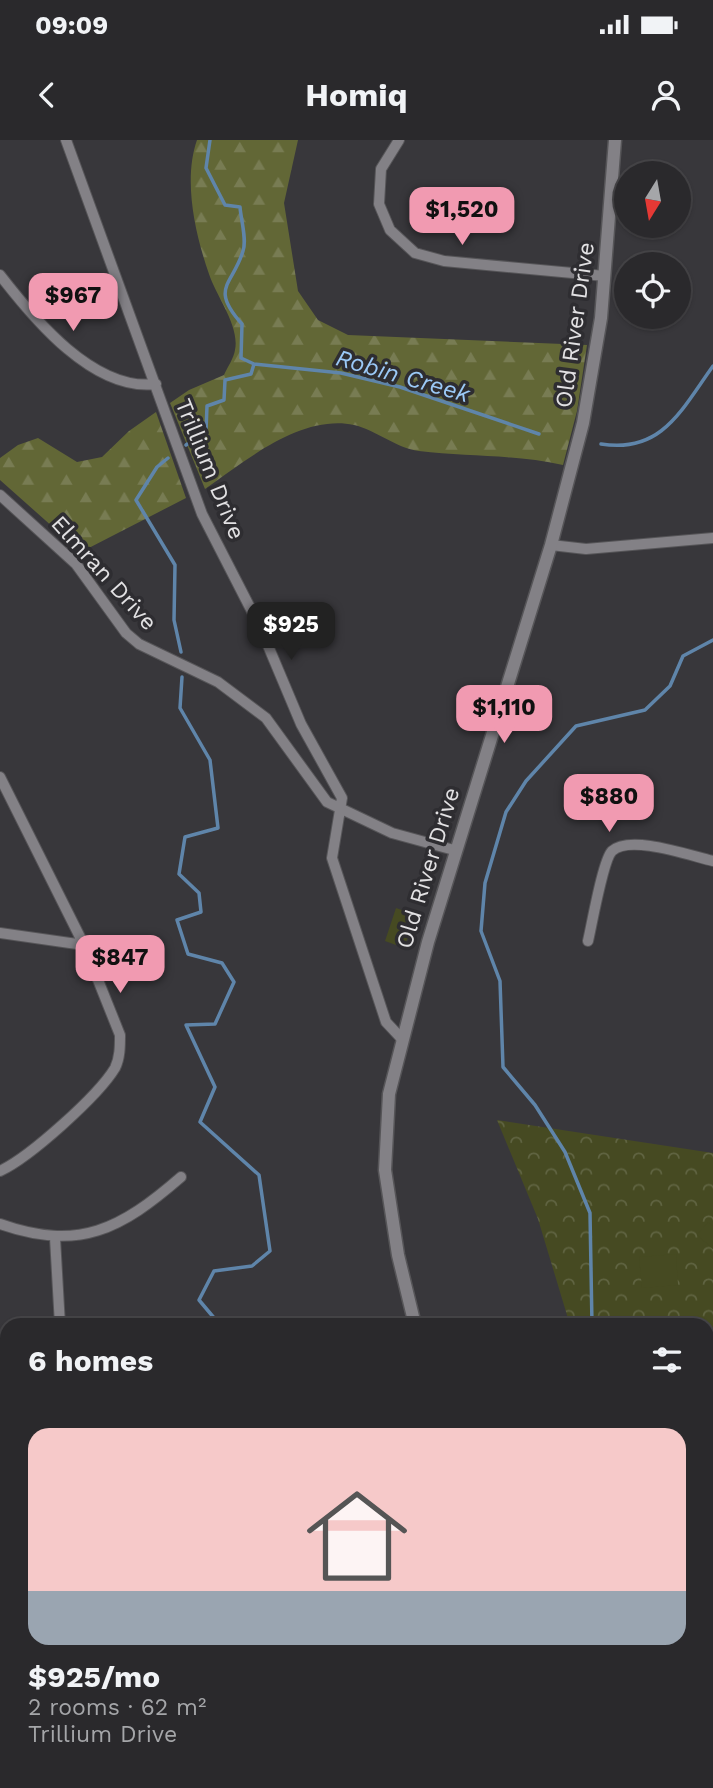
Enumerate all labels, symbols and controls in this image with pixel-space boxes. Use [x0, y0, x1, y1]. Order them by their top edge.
text: 09:09 [35, 10, 108, 40]
icon: back [28, 76, 66, 114]
text: Homiq [305, 76, 408, 114]
icon: person [647, 76, 685, 114]
north arrow [614, 161, 691, 238]
map controls [614, 161, 691, 329]
pin: $1,520 [405, 188, 519, 247]
text: $1,520 [425, 196, 499, 223]
street label: Old River Drive [550, 240, 600, 410]
button: locate [614, 252, 691, 329]
pin: $967 [32, 274, 114, 333]
text: $967 [45, 282, 101, 309]
water label: Robin Creek [333, 344, 474, 409]
street label: Trillium Drive [170, 395, 250, 543]
street label: Elmran Drive [45, 510, 163, 636]
pin: $925 [250, 602, 332, 662]
text: $925 [263, 611, 319, 638]
pin: $1,110 [447, 686, 561, 745]
text: $1,110 [472, 694, 536, 721]
pin: $880 [568, 774, 650, 834]
text: $880 [580, 783, 638, 810]
street label: Old River Drive [391, 784, 465, 952]
pin: $847 [79, 936, 161, 995]
text: $847 [92, 944, 148, 971]
icon: filters [648, 1341, 686, 1379]
text: 6 homes [28, 1343, 153, 1378]
icon: home [294, 1473, 420, 1599]
text: $925/mo [28, 1659, 160, 1694]
text: 2 rooms · 62 m² [28, 1694, 206, 1721]
text: Trillium Drive [28, 1721, 177, 1748]

